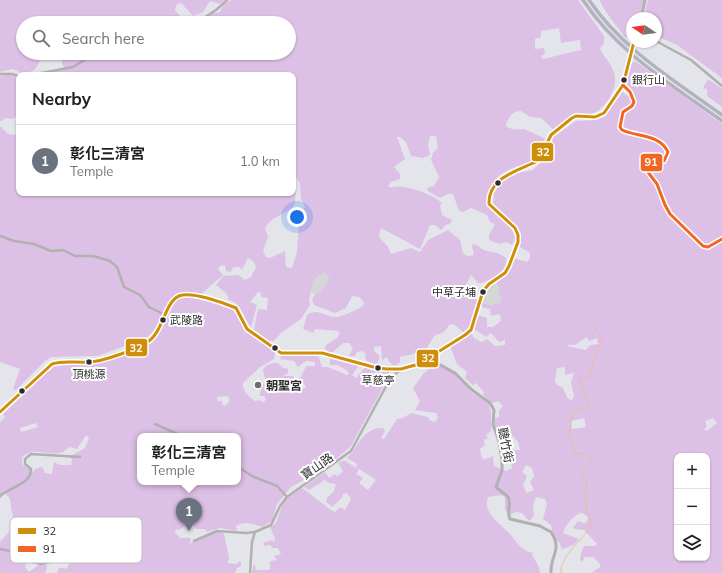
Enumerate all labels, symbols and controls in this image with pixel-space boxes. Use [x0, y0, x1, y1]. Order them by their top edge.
north arrow [626, 12, 662, 48]
search box [16, 16, 296, 60]
icon: search [30, 27, 52, 49]
text: Search here [62, 29, 144, 48]
place label: 銀行山 [632, 73, 665, 87]
marker: 銀行山 [619, 75, 629, 85]
text: Nearby [32, 88, 91, 109]
line badge: 32 [531, 142, 554, 162]
text: 彰化三清宮 [70, 144, 145, 163]
text: 32 [536, 145, 550, 159]
text: 1 [41, 153, 49, 169]
text: 1.0 km [240, 153, 280, 169]
line badge: 91 [640, 153, 663, 172]
text: 91 [644, 155, 658, 169]
text: Temple [70, 163, 113, 179]
unlabelled marker [493, 178, 503, 188]
your location [287, 207, 307, 227]
place label: 中草子埔 [432, 285, 476, 299]
marker: 中草子埔 [478, 287, 488, 297]
place label: 武陵路 [170, 313, 203, 327]
marker: 武陵路 [158, 315, 168, 325]
line badge: 32 [125, 338, 148, 357]
text: 32 [129, 341, 143, 355]
unlabelled marker [270, 343, 280, 353]
line badge: 32 [416, 349, 439, 368]
text: 32 [421, 351, 435, 365]
marker: 頂桃源 [84, 357, 94, 367]
marker: 草慈亭 [373, 363, 383, 373]
place label: 頂桃源 [73, 367, 106, 381]
place label: 草慈亭 [362, 373, 395, 387]
place label: 朝聖宮 [266, 378, 302, 393]
marker: 朝聖宮 [253, 380, 263, 390]
unlabelled marker [17, 386, 27, 396]
street label: 聽竹街 [495, 426, 517, 464]
popup [137, 433, 241, 485]
text: 彰化三清宮 [151, 443, 227, 462]
street label: 寶山路 [298, 450, 336, 482]
map controls [674, 453, 710, 561]
button: + [674, 453, 710, 489]
text: Temple [151, 462, 195, 478]
button: − [674, 489, 710, 525]
pin: 1 [176, 498, 202, 531]
legend [10, 517, 142, 563]
text: 32 [43, 524, 57, 538]
button: layers [674, 525, 710, 561]
text: 91 [43, 542, 56, 556]

